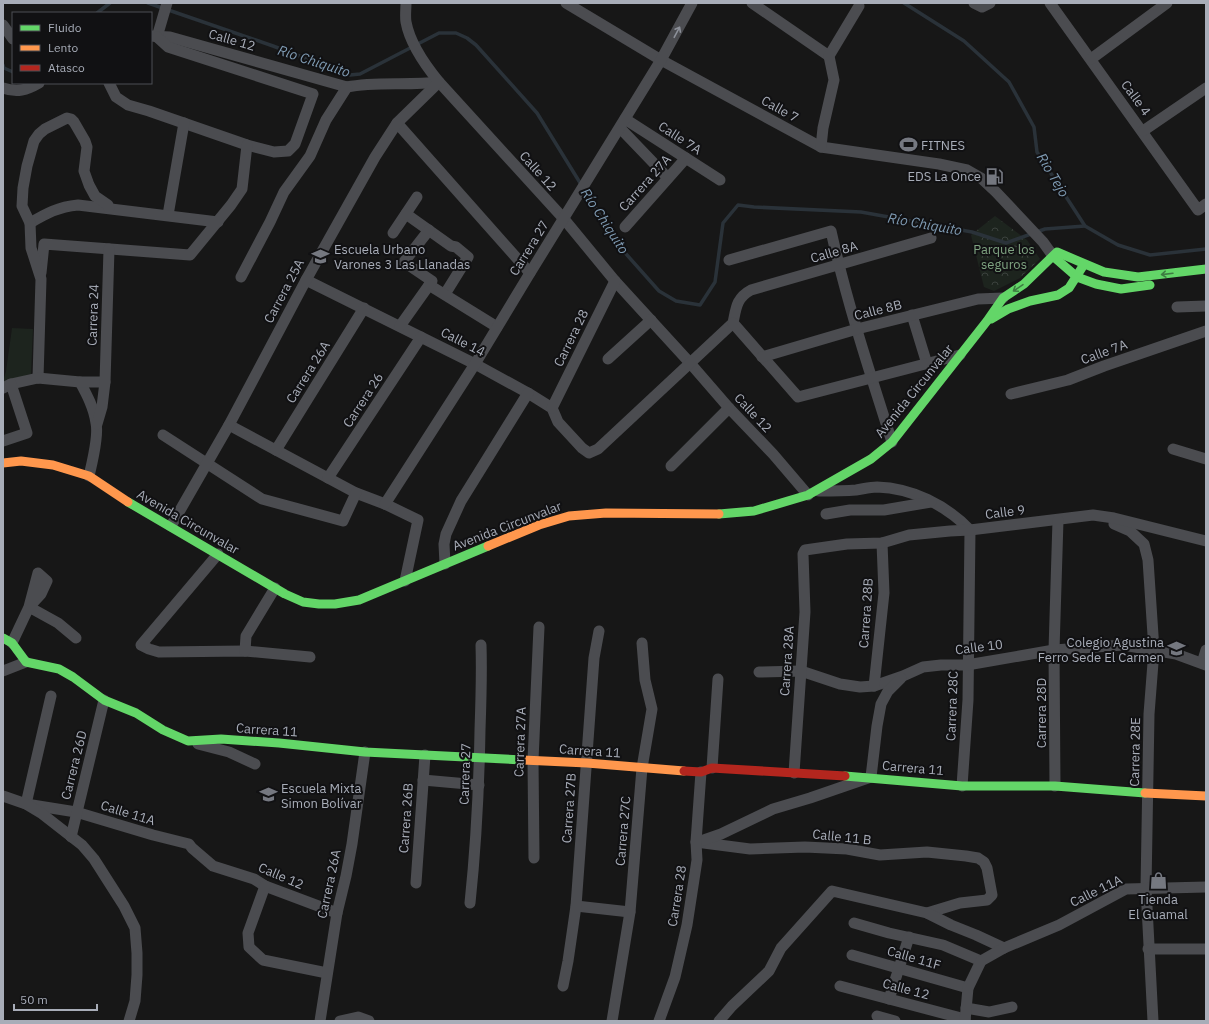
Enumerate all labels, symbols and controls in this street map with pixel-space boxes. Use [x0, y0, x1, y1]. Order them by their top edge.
legend [12, 12, 152, 84]
text: Fluido [48, 20, 82, 35]
street label: Calle 12 [207, 25, 257, 55]
one-way arrow [673, 26, 681, 38]
text: Lento [48, 40, 78, 55]
water label: Río Chiquito [275, 41, 353, 81]
text: Atasco [48, 60, 85, 75]
street label: Calle 4 [1117, 77, 1155, 119]
street label: Calle 7 [758, 92, 802, 126]
street label: Calle 7A [655, 118, 705, 159]
sports icon: FITNES [898, 135, 918, 155]
place label: FITNES [921, 137, 965, 154]
street label: Calle 12 [516, 148, 560, 194]
water label: Rio Tejo [1033, 149, 1073, 201]
street label: Carrera 27A [615, 151, 675, 215]
fuel station icon: EDS La Once [984, 166, 1004, 186]
place label: EDS La Once [907, 168, 981, 185]
water label: Río Chiquito [577, 185, 633, 258]
water label: Río Chiquito [886, 209, 964, 239]
street label: Carrera 27 [505, 217, 553, 279]
street label: Calle 8A [808, 237, 860, 267]
place label: Escuela Urbano Varones 3 Las Llanadas [334, 241, 470, 273]
park label: Parque los seguros [973, 241, 1035, 273]
school or university icon: Escuela Urbano Varones 3 Las Llanadas [311, 246, 331, 266]
street label: Carrera 25A [260, 255, 308, 326]
one-way arrow [1161, 270, 1174, 277]
street label: Carrera 24 [83, 284, 103, 346]
one-way arrow [1013, 284, 1024, 292]
street label: Calle 8B [852, 296, 904, 324]
street label: Carrera 28 [550, 306, 592, 370]
street label: Calle 14 [438, 324, 488, 361]
street label: Calle 7A [1078, 336, 1130, 368]
street label: Carrera 26A [282, 337, 334, 406]
street label: Avenida Circunvalar [871, 341, 957, 441]
street label: Carrera 26 [339, 369, 387, 431]
street label: Calle 12 [730, 390, 776, 436]
street label: Avenida Circunvalar [134, 486, 242, 558]
street label: Avenida Circunvalar [450, 497, 564, 555]
street label: Calle 9 [984, 501, 1026, 523]
street label: Carrera 28B [855, 577, 877, 649]
street label: Carrera 28A [776, 625, 798, 697]
place label: Colegio Agustina Ferro Sede El Carmen [1038, 634, 1164, 666]
street label: Calle 10 [954, 636, 1004, 658]
school or university icon: Colegio Agustina Ferro Sede El Carmen [1167, 639, 1187, 659]
street label: Carrera 28C [942, 671, 962, 741]
street label: Carrera 28D [1033, 678, 1050, 748]
street label: Carrera 27A [510, 706, 530, 777]
street label: Carrera 28E [1126, 717, 1144, 787]
street label: Carrera 11 [235, 719, 299, 741]
street label: Carrera 26D [57, 729, 91, 801]
street label: Carrera 11 [558, 740, 622, 762]
street label: Carrera 27 [455, 743, 475, 805]
street label: Carrera 11 [881, 757, 945, 779]
street label: Carrera 27B [558, 772, 580, 844]
place label: Escuela Mixta Simon Bolívar [281, 780, 362, 812]
street label: Carrera 26B [395, 782, 417, 854]
school or university icon: Escuela Mixta Simon Bolívar [258, 785, 278, 805]
street label: Carrera 27C [611, 795, 635, 867]
street label: Calle 11A [99, 797, 158, 830]
street label: Calle 11 B [812, 825, 872, 849]
street label: Carrera 26A [313, 847, 345, 920]
street label: Calle 12 [256, 859, 306, 893]
street label: Carrera 28 [664, 864, 690, 928]
shop icon: Tienda El Guamal [1148, 870, 1168, 890]
street label: Calle 11A [1067, 871, 1126, 911]
place label: Tienda El Guamal [1128, 891, 1188, 923]
street label: Calle 11F [885, 942, 943, 974]
street label: Calle 12 [881, 975, 931, 1003]
scale bar [14, 986, 97, 1012]
text: 50 m [20, 992, 48, 1007]

